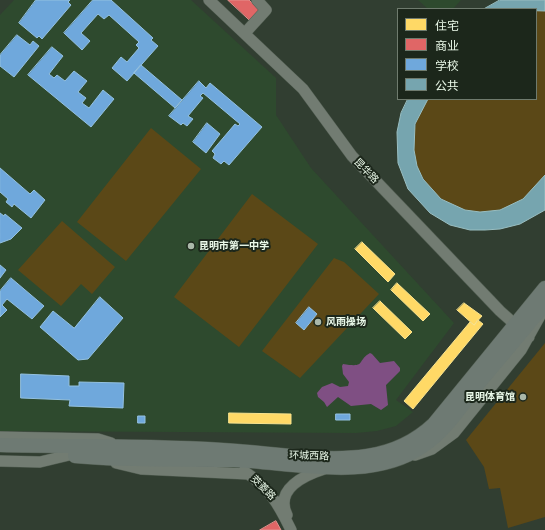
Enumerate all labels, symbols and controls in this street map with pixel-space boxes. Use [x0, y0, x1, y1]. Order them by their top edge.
legend [397, 8, 537, 100]
text: 住宅 [435, 18, 459, 33]
text: 商业 [435, 38, 459, 53]
text: 学校 [435, 58, 459, 73]
text: 公共 [435, 78, 459, 93]
street label: 昆华路 [351, 156, 381, 186]
place label: 昆明市第一中学 [199, 240, 269, 252]
marker: 昆明市第一中学 [186, 241, 196, 251]
place label: 风雨操场 [326, 316, 366, 328]
marker: 风雨操场 [313, 317, 323, 327]
place label: 昆明体育馆 [465, 391, 515, 403]
marker: 昆明体育馆 [518, 392, 528, 402]
street label: 环城西路 [289, 449, 329, 463]
street label: 茭菱路 [248, 473, 278, 503]

